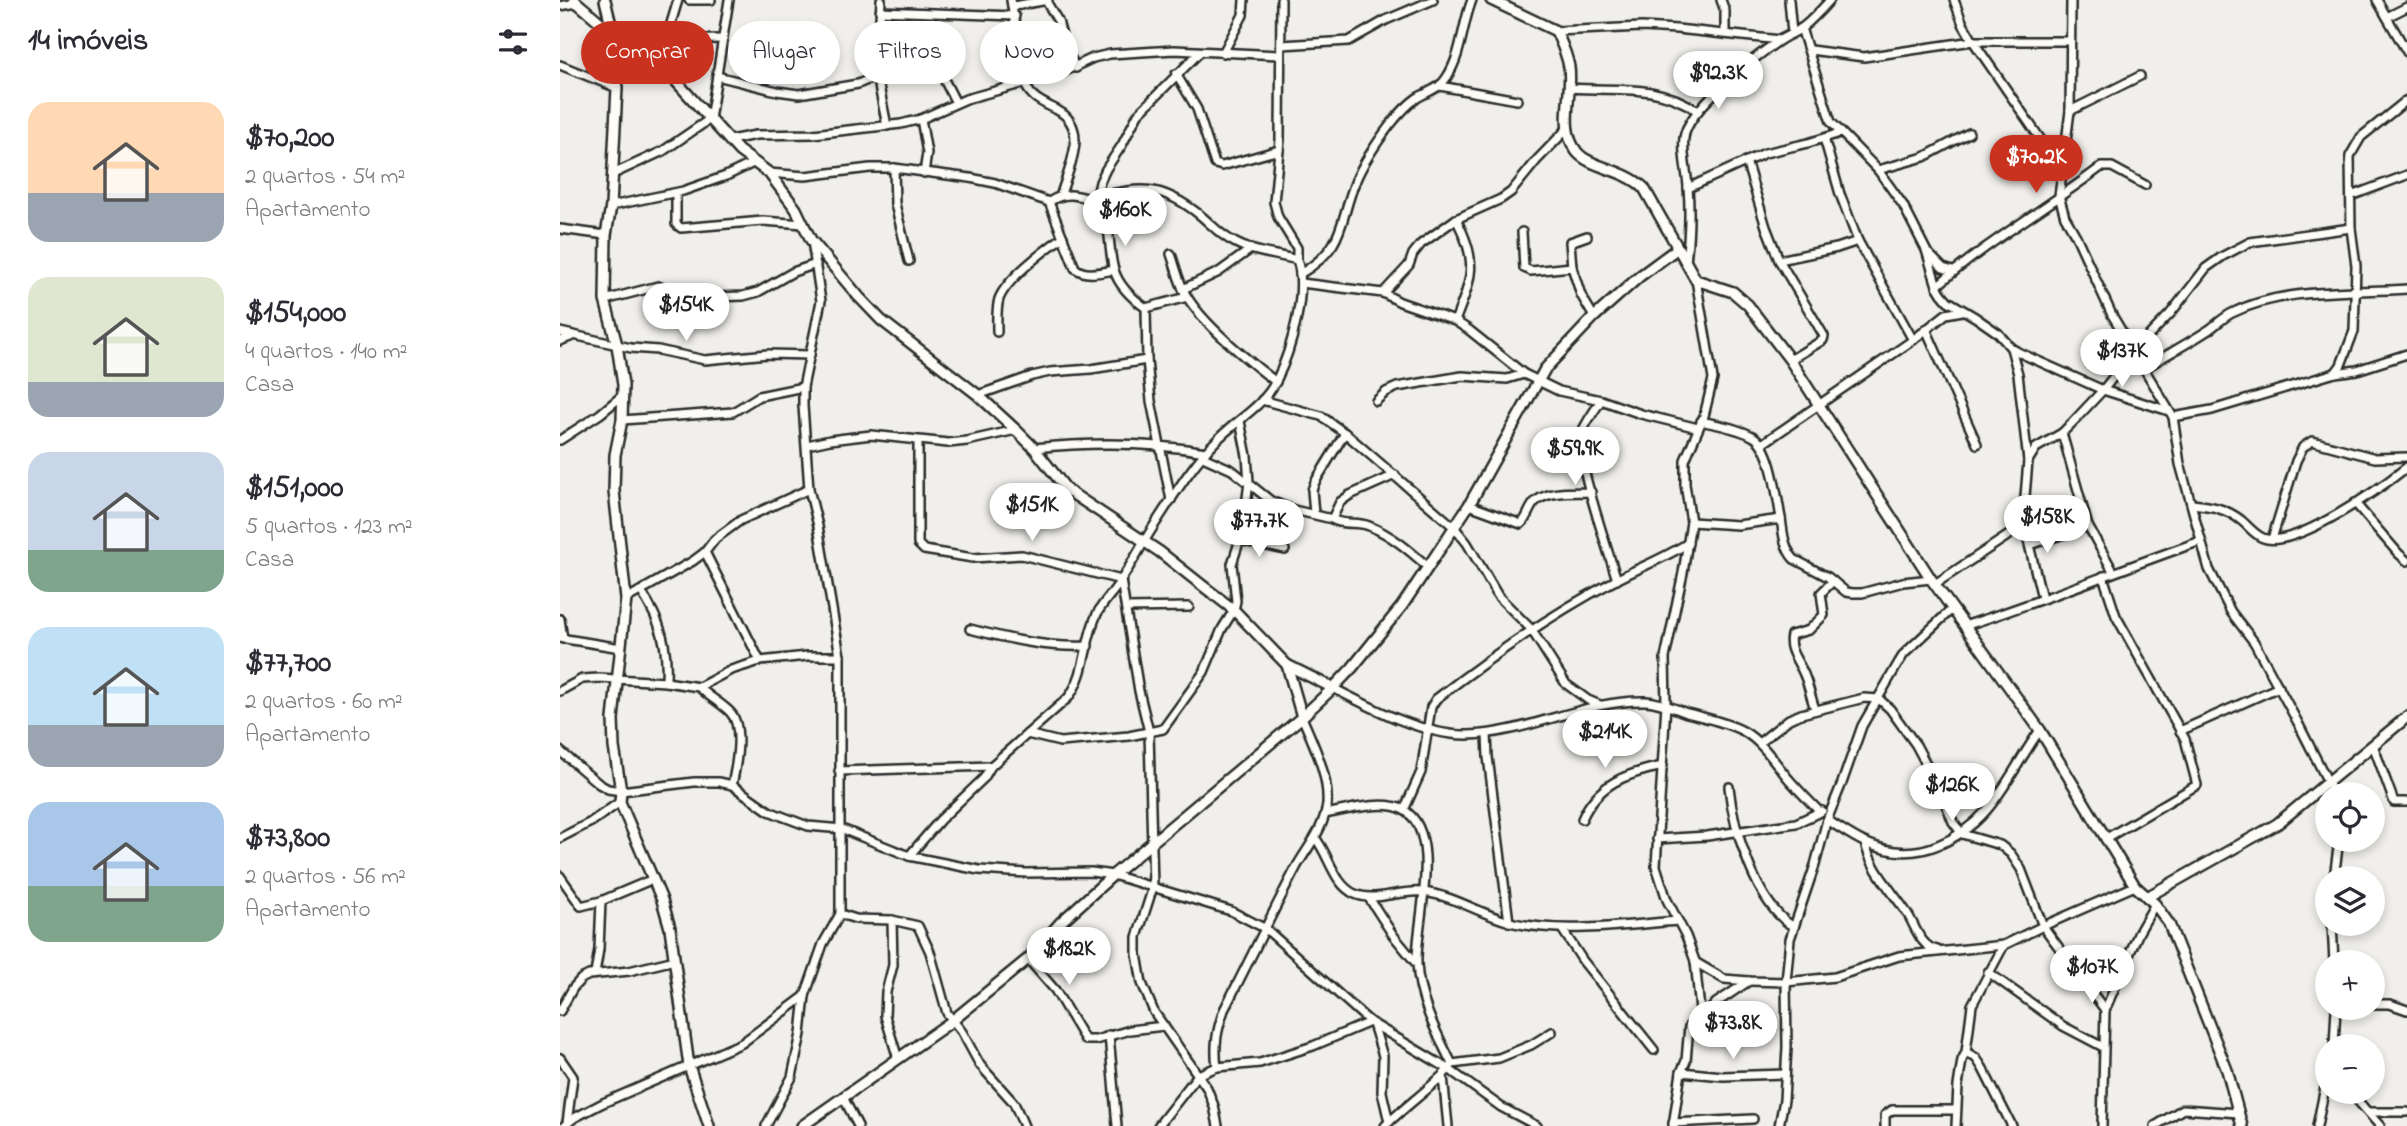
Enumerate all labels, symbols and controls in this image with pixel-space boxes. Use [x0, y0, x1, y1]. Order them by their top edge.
text: 14 imóveis [28, 20, 148, 64]
chip: Comprar [581, 21, 714, 84]
chip: Alugar [728, 21, 840, 84]
chip: Filtros [854, 21, 966, 84]
chip: Novo [980, 21, 1078, 84]
icon: filters [494, 23, 532, 61]
pin: $92.3K [1661, 52, 1775, 111]
text: $92.3K [1689, 57, 1747, 90]
text: $70,200 [245, 117, 334, 161]
icon: home [84, 130, 168, 214]
pin: $70.2K [1979, 136, 2093, 195]
text: $70.2K [2006, 141, 2066, 174]
text: 2 quartos · 54 m² [245, 161, 405, 194]
pin: $160K [1076, 188, 1174, 248]
text: Apartamento [245, 194, 371, 227]
text: $160K [1099, 194, 1151, 227]
pin: $154K [637, 284, 735, 343]
text: $154K [658, 289, 714, 322]
text: $154,000 [245, 292, 346, 336]
icon: home [84, 305, 168, 389]
pin: $137K [2073, 330, 2171, 389]
text: $137K [2096, 335, 2148, 368]
text: 4 quartos · 140 m² [245, 336, 407, 369]
text: Casa [245, 369, 294, 402]
pin: $59.9K [1518, 428, 1632, 487]
text: $59.9K [1547, 433, 1603, 466]
text: $151,000 [245, 467, 343, 511]
icon: home [84, 480, 168, 564]
pin: $151K [983, 484, 1081, 543]
text: $151K [1006, 489, 1058, 522]
pin: $158K [1998, 496, 2096, 555]
pin: $77.7K [1202, 500, 1316, 559]
text: $158K [2020, 501, 2074, 534]
text: $77.7K [1230, 505, 1288, 538]
text: 5 quartos · 123 m² [245, 511, 413, 544]
text: Casa [245, 544, 294, 577]
text: $77,700 [245, 642, 331, 686]
icon: home [84, 655, 168, 739]
text: 2 quartos · 60 m² [245, 686, 403, 719]
pin: $214K [1556, 710, 1654, 770]
text: $214K [1578, 716, 1632, 749]
text: Apartamento [245, 719, 371, 752]
pin: $126K [1903, 764, 2001, 823]
text: $126K [1925, 769, 1979, 802]
map controls [2315, 782, 2385, 1104]
button: locate [2315, 782, 2385, 852]
text: $73,800 [245, 817, 330, 861]
icon: home [84, 830, 168, 914]
text: 2 quartos · 56 m² [245, 861, 406, 894]
button: layers [2315, 866, 2385, 936]
text: Apartamento [245, 894, 371, 927]
pin: $182K [1020, 928, 1118, 987]
text: $182K [1043, 933, 1095, 966]
pin: $107K [2043, 946, 2141, 1005]
button: + [2315, 950, 2385, 1020]
text: $107K [2066, 951, 2118, 984]
pin: $73.8K [1676, 1002, 1790, 1061]
text: $73.8K [1704, 1007, 1762, 1040]
button: − [2315, 1034, 2385, 1104]

